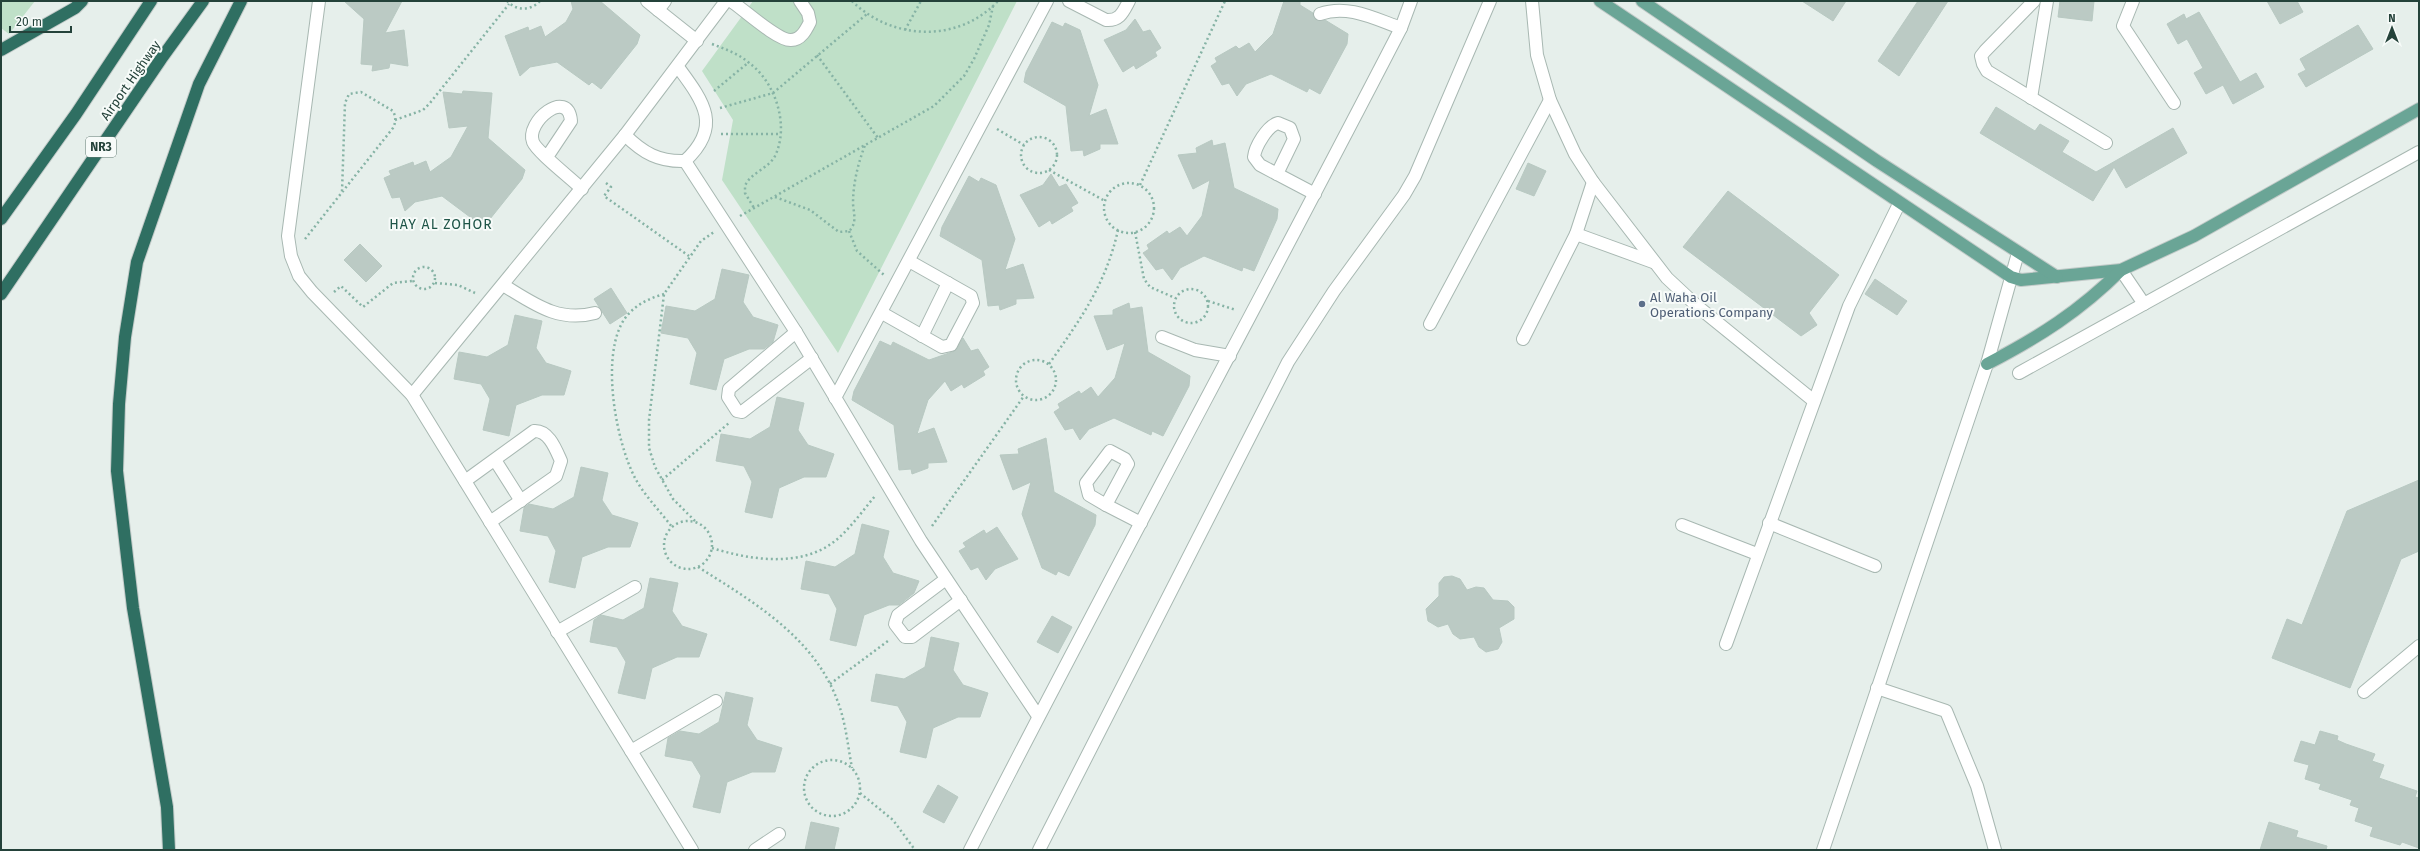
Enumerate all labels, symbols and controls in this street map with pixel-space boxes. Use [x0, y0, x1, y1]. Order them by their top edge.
scale bar [10, 8, 71, 34]
north arrow [2372, 8, 2412, 48]
text: N [2388, 12, 2396, 25]
text: 20 m [16, 15, 42, 29]
street label: Airport Highway [97, 37, 164, 123]
road number: NR3 [86, 137, 116, 157]
district label: HAY AL ZOHOR [389, 216, 493, 233]
place label: Al Waha Oil Operations Company [1650, 290, 1773, 320]
marker: Al Waha Oil Operations Company [1637, 299, 1647, 309]

